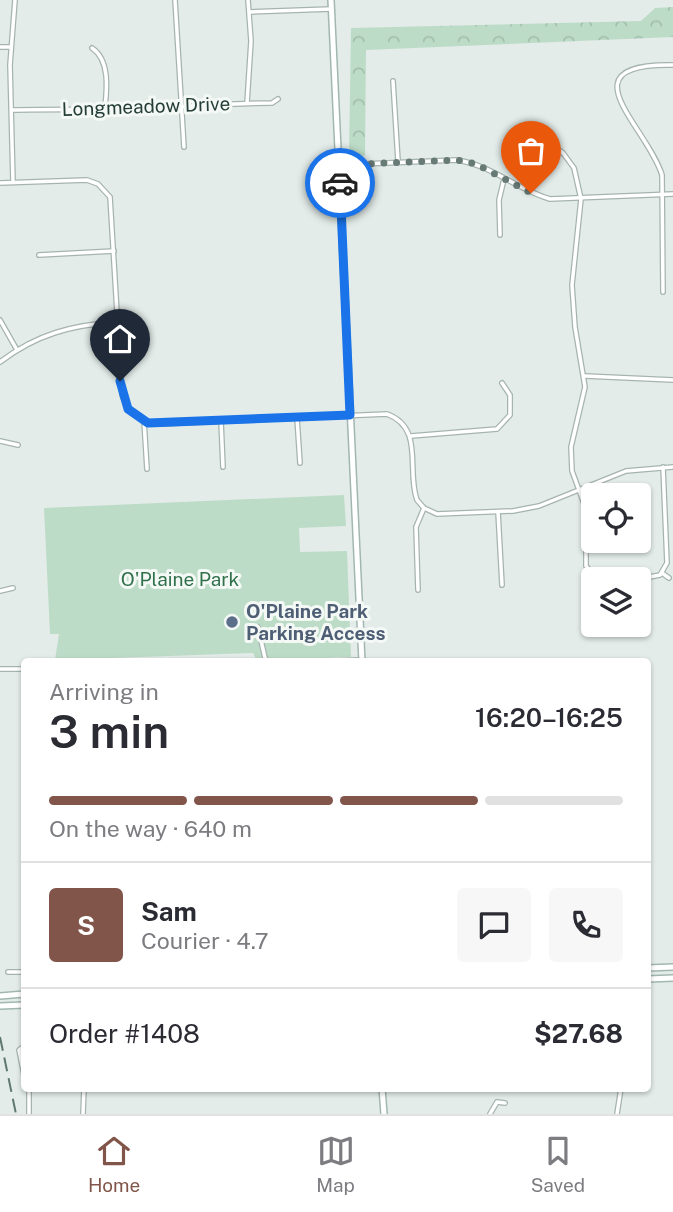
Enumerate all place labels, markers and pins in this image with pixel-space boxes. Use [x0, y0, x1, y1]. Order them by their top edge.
pin [501, 121, 561, 193]
pin [90, 309, 150, 381]
place label: O'Plaine Park Parking Access [246, 600, 385, 644]
marker: O'Plaine Park Parking Access [224, 614, 240, 630]

